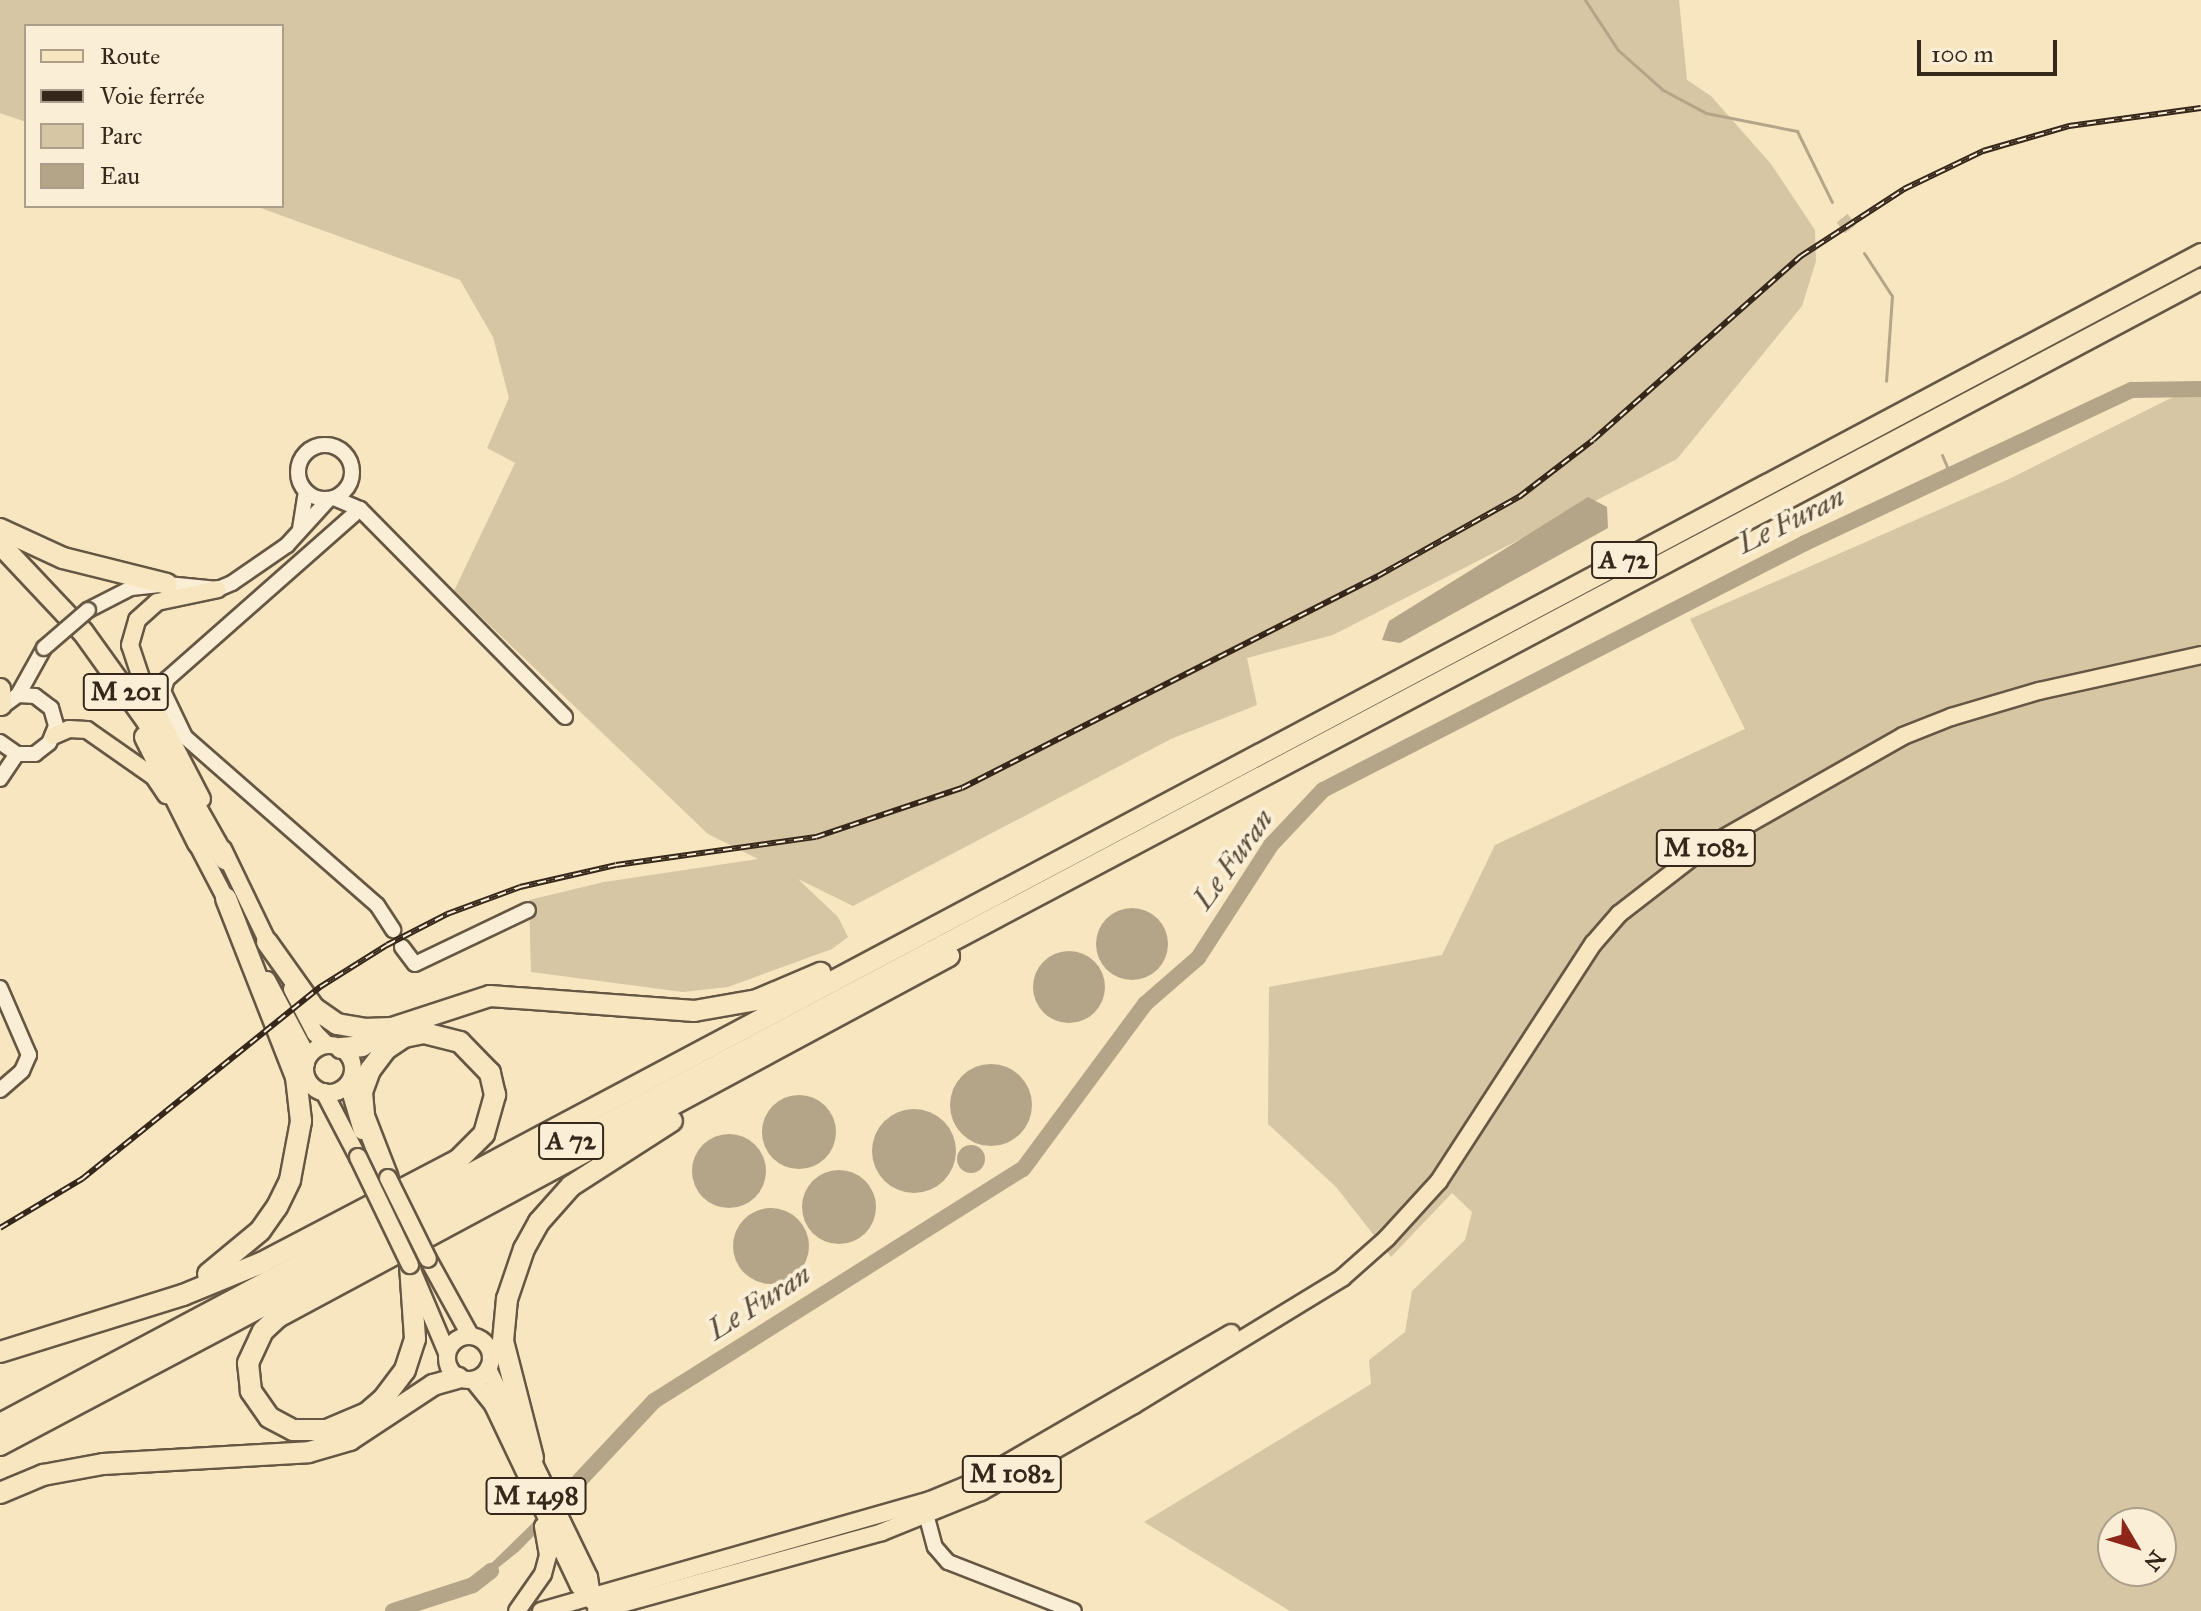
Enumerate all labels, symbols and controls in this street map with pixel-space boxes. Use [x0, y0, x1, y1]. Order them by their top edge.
legend [24, 24, 284, 208]
scale bar [1921, 24, 2061, 74]
text: 100 m [1931, 39, 1994, 69]
text: Route [100, 41, 160, 71]
text: Voie ferrée [100, 81, 205, 111]
text: Parc [100, 121, 142, 151]
text: Eau [100, 161, 140, 191]
water label: Le Furan [1731, 479, 1851, 561]
road number: A 72 [1590, 538, 1658, 582]
road number: M 201 [82, 670, 170, 714]
water label: Le Furan [1185, 802, 1281, 916]
road number: M 1082 [1654, 826, 1758, 870]
road number: A 72 [537, 1119, 605, 1163]
water label: Le Furan [701, 1256, 817, 1348]
road number: M 1082 [960, 1452, 1064, 1496]
road number: M 1498 [484, 1474, 588, 1518]
north arrow [2097, 1507, 2177, 1587]
text: N [2138, 1545, 2171, 1577]

